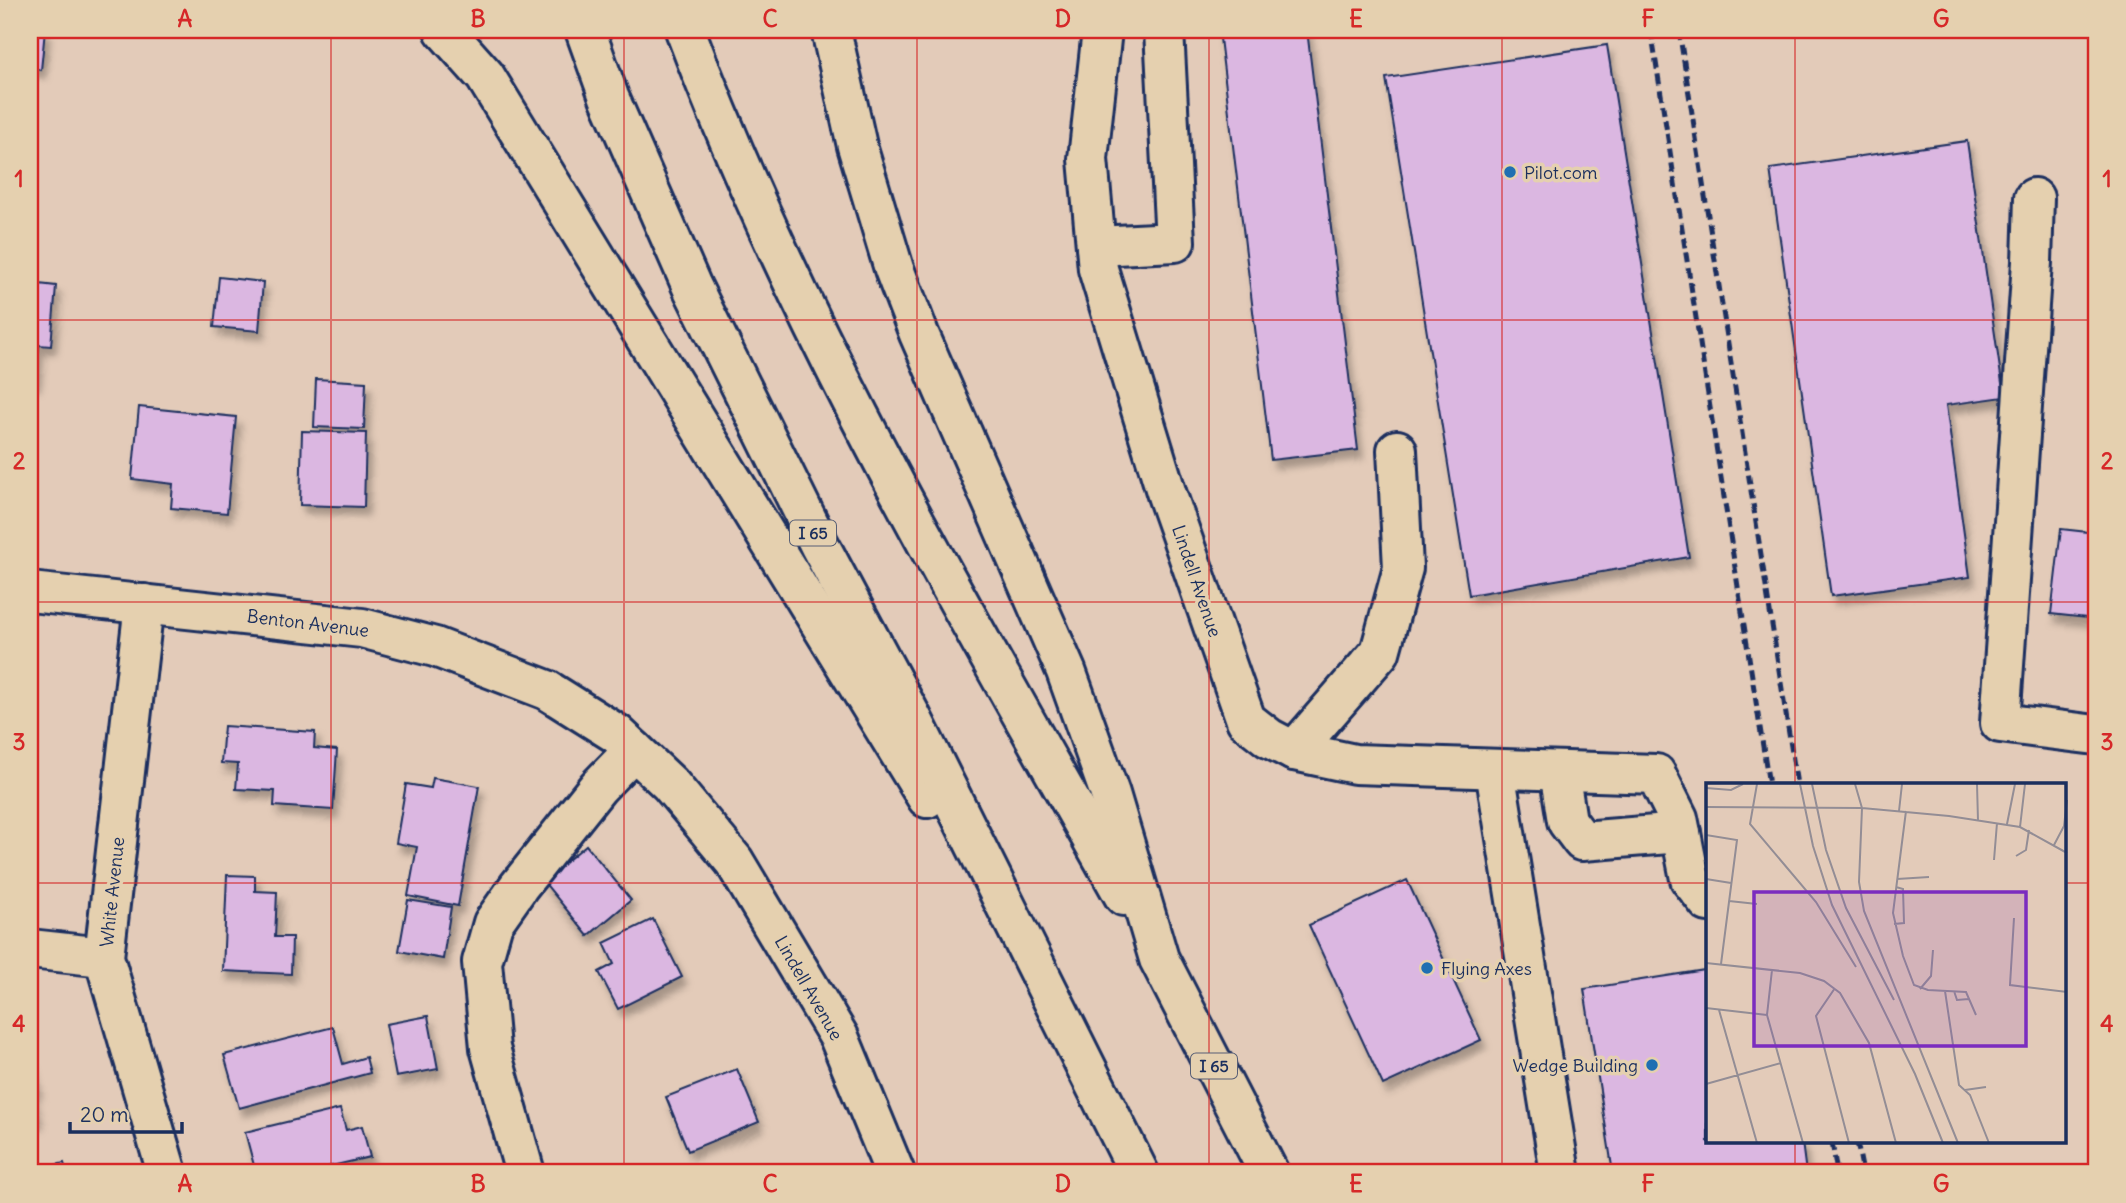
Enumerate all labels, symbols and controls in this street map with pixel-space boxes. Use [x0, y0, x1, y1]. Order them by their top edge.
text: A [178, 4, 193, 33]
text: B [470, 4, 486, 33]
text: C [762, 4, 778, 33]
text: D [1055, 4, 1071, 33]
text: E [1349, 4, 1363, 33]
text: F [1641, 4, 1655, 33]
text: G [1933, 4, 1949, 33]
place label: Pilot.com [1524, 161, 1598, 184]
text: 1 [14, 164, 24, 193]
marker: Pilot.com [1502, 164, 1518, 180]
text: 1 [2102, 164, 2112, 193]
text: 2 [13, 446, 26, 475]
text: 2 [2101, 446, 2114, 475]
road number: I 65 [790, 520, 836, 546]
street label: Lindell Avenue [1167, 522, 1227, 640]
street label: Benton Avenue [246, 604, 370, 642]
text: 3 [12, 727, 26, 756]
text: 3 [2100, 727, 2114, 756]
inset map [1706, 783, 2066, 1144]
street label: White Avenue [95, 836, 129, 948]
street label: Lindell Avenue [770, 932, 848, 1044]
place label: Flying Axes [1441, 957, 1532, 980]
marker: Flying Axes [1419, 960, 1435, 976]
text: 4 [12, 1009, 26, 1038]
text: 4 [2100, 1009, 2114, 1038]
road number: I 65 [1191, 1054, 1237, 1078]
place label: Wedge Building [1513, 1054, 1638, 1077]
marker: Wedge Building [1644, 1057, 1660, 1073]
scale bar [70, 1091, 182, 1135]
text: 20 m [80, 1101, 129, 1128]
text: A [178, 1169, 193, 1198]
text: B [470, 1169, 486, 1198]
text: C [762, 1169, 778, 1198]
text: D [1055, 1169, 1071, 1198]
text: E [1349, 1169, 1363, 1198]
text: F [1641, 1169, 1655, 1198]
text: G [1933, 1169, 1949, 1198]

